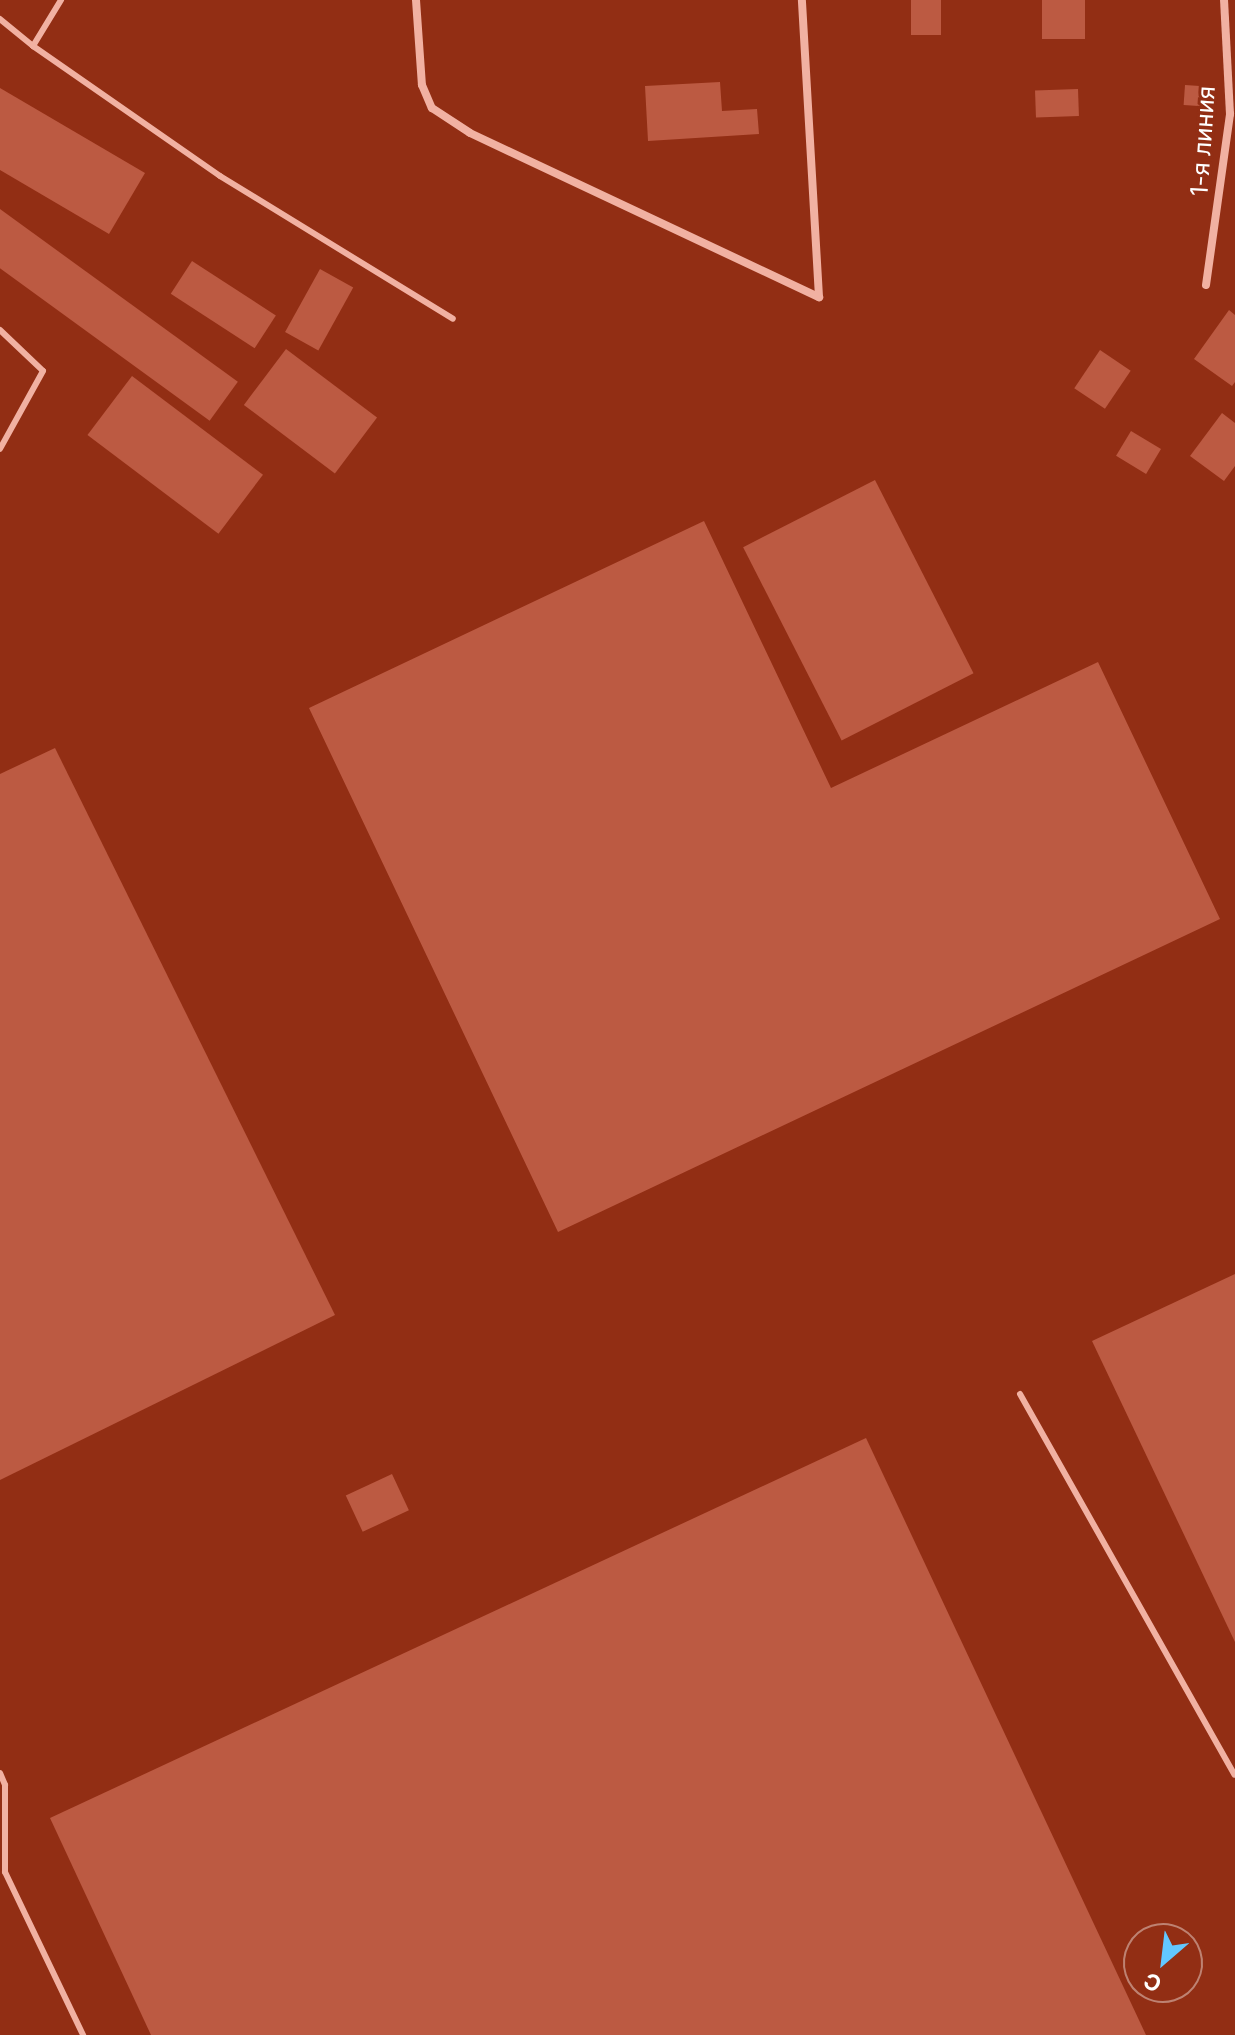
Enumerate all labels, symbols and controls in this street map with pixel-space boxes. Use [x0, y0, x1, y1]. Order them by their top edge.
street label: 1-я линия [1185, 85, 1221, 197]
north arrow [1123, 1923, 1203, 2003]
text: С [1139, 1967, 1166, 1998]

